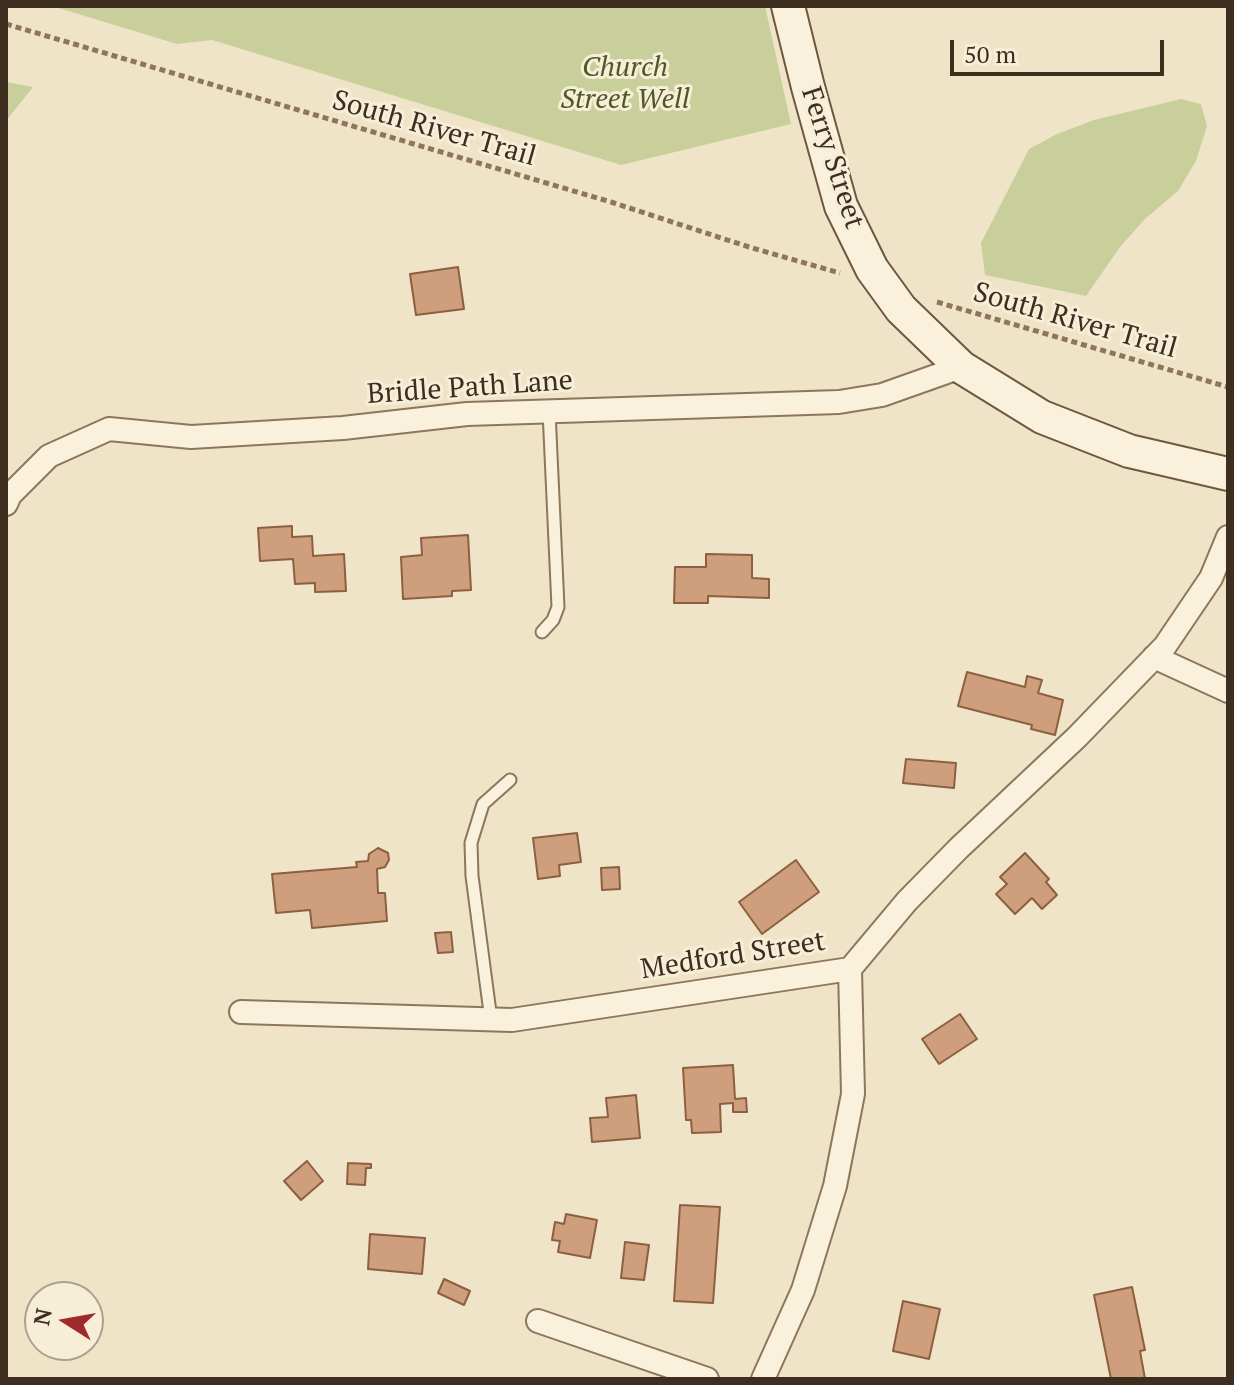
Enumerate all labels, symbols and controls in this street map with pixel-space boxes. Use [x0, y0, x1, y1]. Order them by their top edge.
scale bar [954, 24, 1168, 74]
text: 50 m [964, 38, 1016, 70]
park label: Church Street Well [560, 51, 690, 117]
street label: Ferry Street [793, 83, 871, 233]
street label: South River Trail [328, 84, 540, 174]
street label: South River Trail [969, 276, 1181, 366]
street label: Bridle Path Lane [366, 364, 574, 412]
street label: Medford Street [638, 925, 828, 987]
north arrow [24, 1281, 104, 1361]
text: N [26, 1306, 58, 1328]

